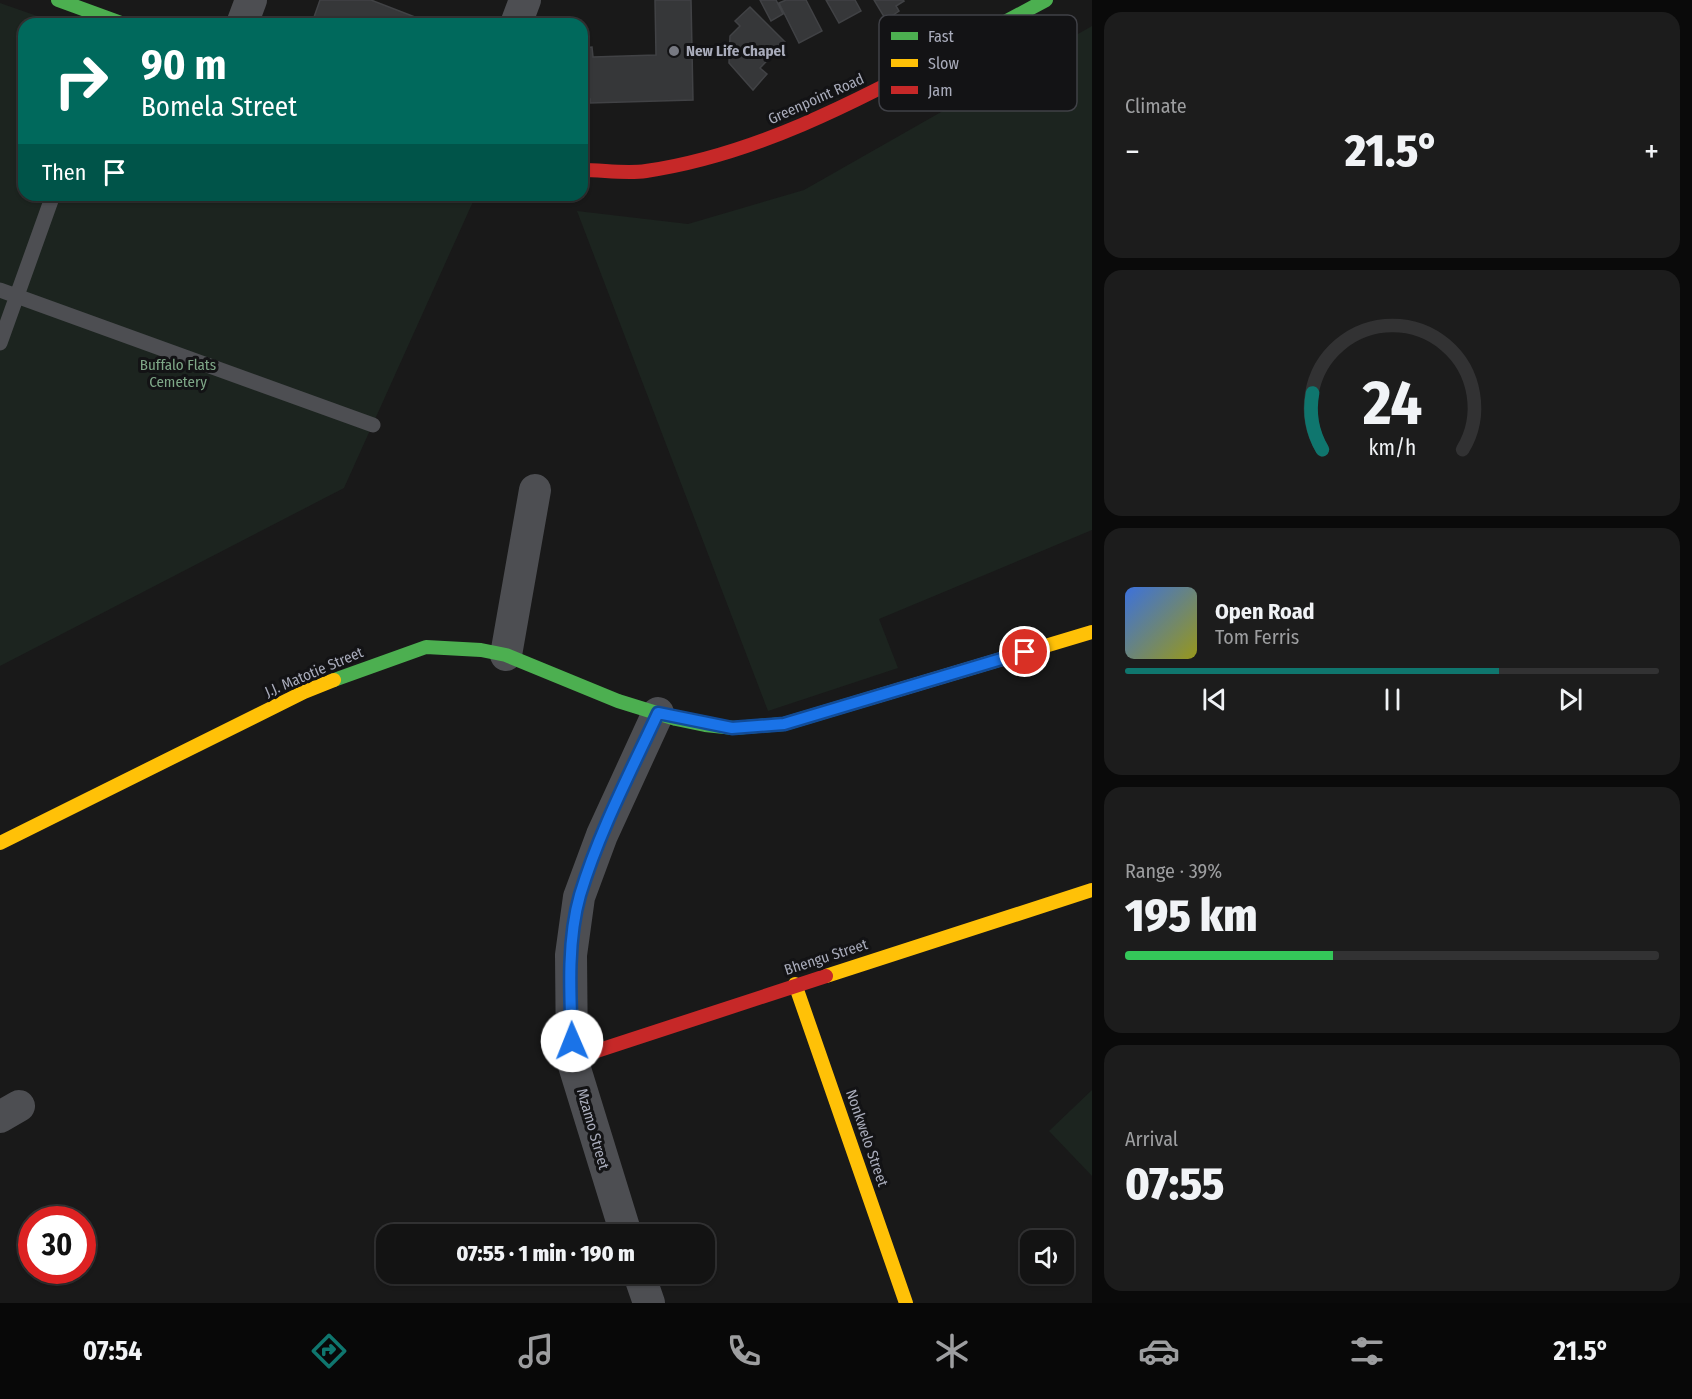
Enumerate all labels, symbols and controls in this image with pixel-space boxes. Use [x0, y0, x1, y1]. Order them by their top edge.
legend [879, 15, 1077, 111]
text: Fast [928, 27, 955, 46]
text: 90 m [141, 40, 226, 90]
icon: right [42, 42, 120, 120]
place label: New Life Chapel [686, 42, 786, 60]
marker: New Life Chapel [667, 44, 681, 58]
text: Slow [928, 54, 959, 73]
street label: Greenpoint Road [765, 70, 867, 128]
text: Jam [928, 81, 953, 100]
text: Bomela Street [141, 91, 297, 123]
text: Climate [1125, 94, 1187, 118]
text: 21.5° [1345, 124, 1439, 178]
text: − [1125, 132, 1140, 172]
text: + [1644, 132, 1659, 172]
icon: arrive [98, 156, 131, 189]
text: Then [42, 159, 86, 186]
park label: Buffalo Flats Cemetery [140, 356, 216, 391]
text: 24 [1361, 366, 1422, 441]
text: km/h [1368, 436, 1416, 462]
text: Open Road [1215, 598, 1315, 625]
text: Tom Ferris [1215, 625, 1299, 649]
pin [999, 626, 1050, 677]
icon: arrive [1008, 635, 1041, 668]
street label: J.J. Matotie Street [262, 643, 366, 701]
icon: previous [1198, 683, 1231, 716]
icon: pause [1376, 683, 1409, 716]
icon: next [1554, 683, 1587, 716]
text: Range · 39% [1125, 859, 1222, 883]
text: 195 km [1125, 889, 1258, 943]
street label: Bhengu Street [782, 935, 870, 979]
position arrow [540, 1009, 604, 1073]
street label: Mzamo Street [573, 1086, 613, 1172]
street label: Nonkwelo Street [842, 1087, 892, 1189]
text: Arrival [1125, 1127, 1178, 1151]
text: 07:55 [1125, 1157, 1224, 1211]
speed limit sign: 30 [18, 1206, 96, 1284]
map controls [1020, 1230, 1074, 1284]
button: sound [1020, 1230, 1074, 1284]
text: 07:55 · 1 min · 190 m [456, 1240, 635, 1267]
icon: directions [308, 1330, 350, 1372]
icon: music [515, 1330, 557, 1372]
icon: phone [723, 1330, 765, 1372]
icon: climate [931, 1330, 973, 1372]
icon: car [1138, 1330, 1180, 1372]
icon: filters [1346, 1330, 1388, 1372]
text: 07:54 [83, 1335, 142, 1367]
text: 21.5° [1554, 1335, 1609, 1367]

